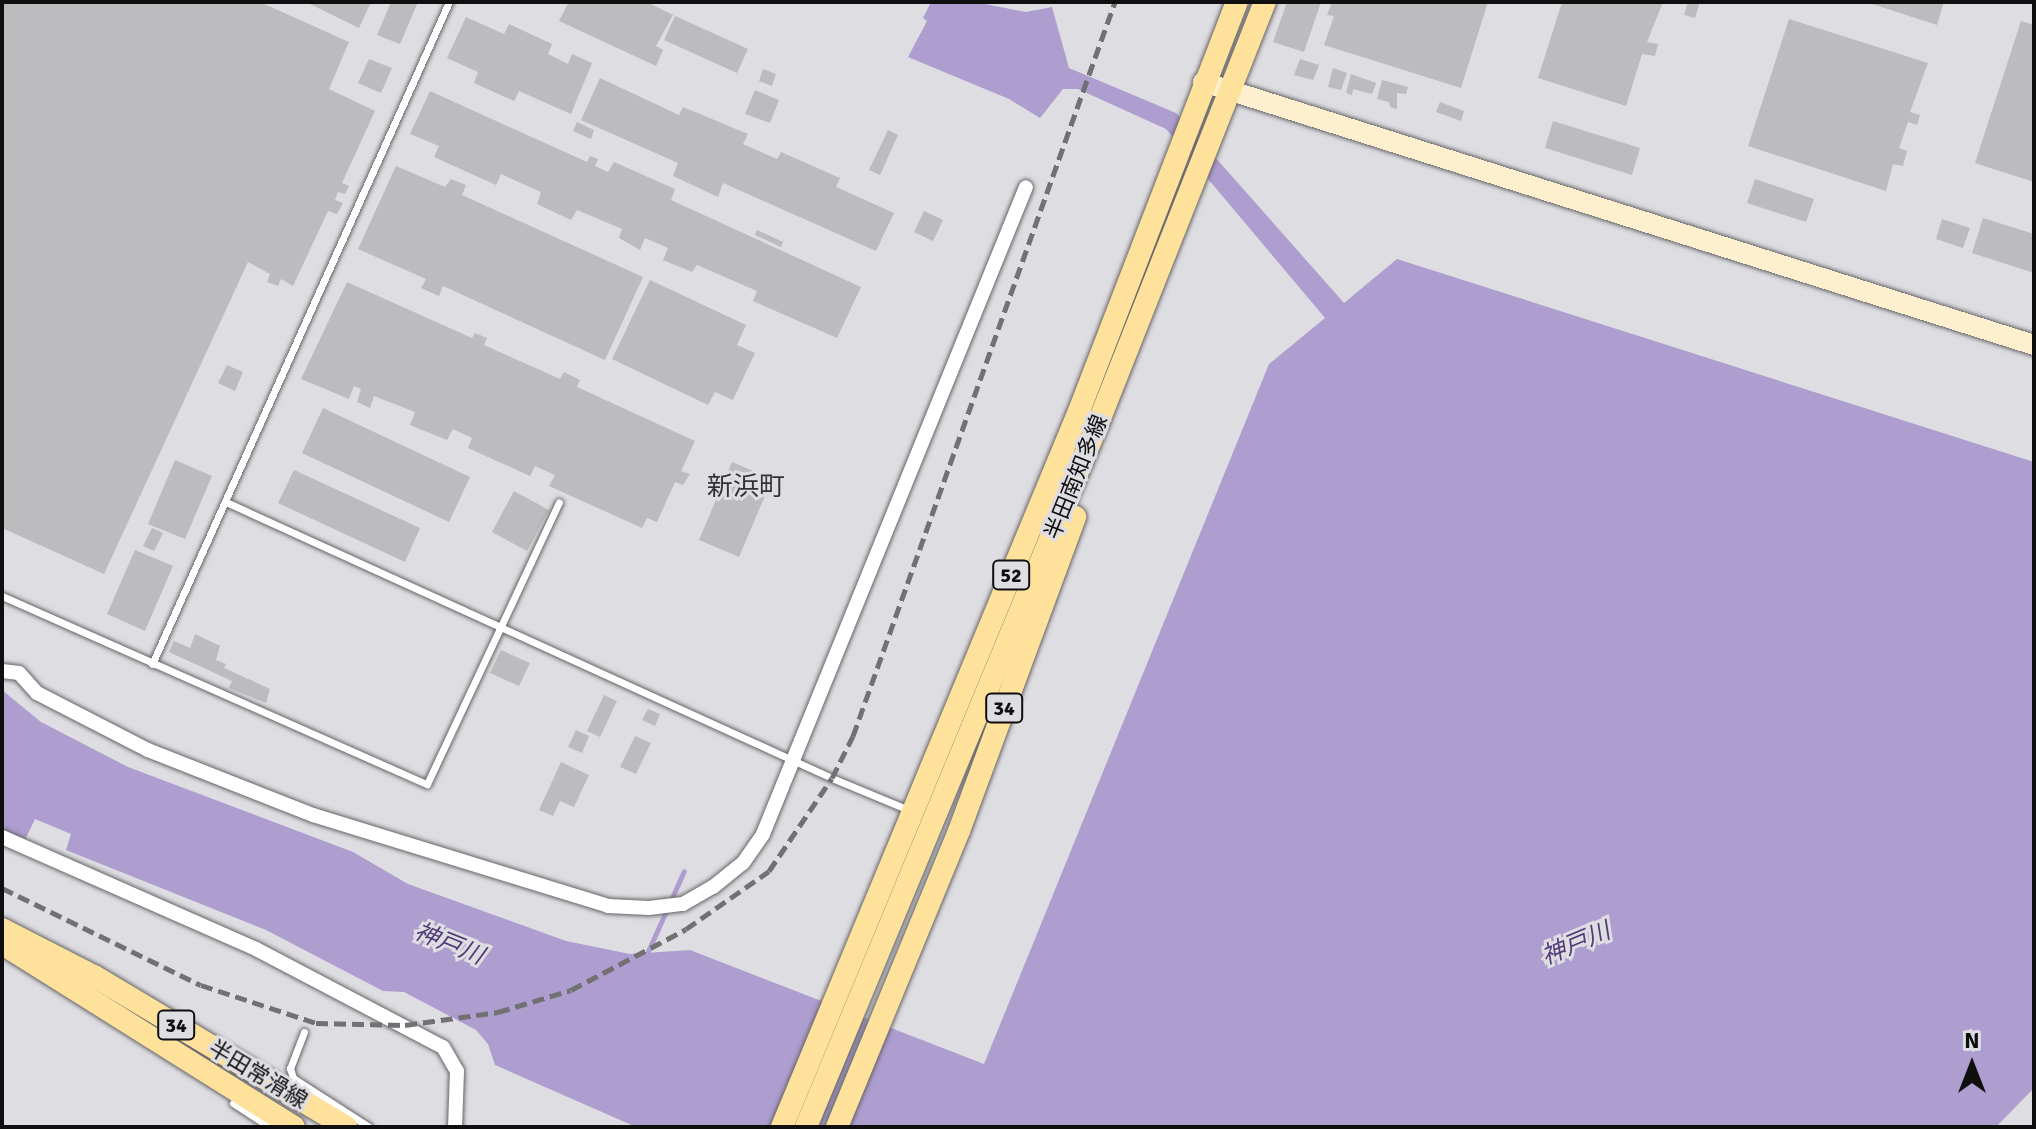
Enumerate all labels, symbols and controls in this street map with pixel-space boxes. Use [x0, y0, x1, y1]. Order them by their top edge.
street label: 半田南知多線 [1039, 411, 1113, 543]
district label: 新浜町 [707, 472, 785, 504]
road number: 52 [991, 559, 1031, 591]
road number: 34 [984, 692, 1024, 724]
water label: 神戸川 [410, 917, 488, 971]
water label: 神戸川 [1537, 917, 1615, 971]
road number: 34 [156, 1009, 196, 1041]
north arrow [1932, 1025, 2012, 1105]
text: N [1964, 1027, 1980, 1054]
street label: 半田常滑線 [204, 1034, 312, 1114]

